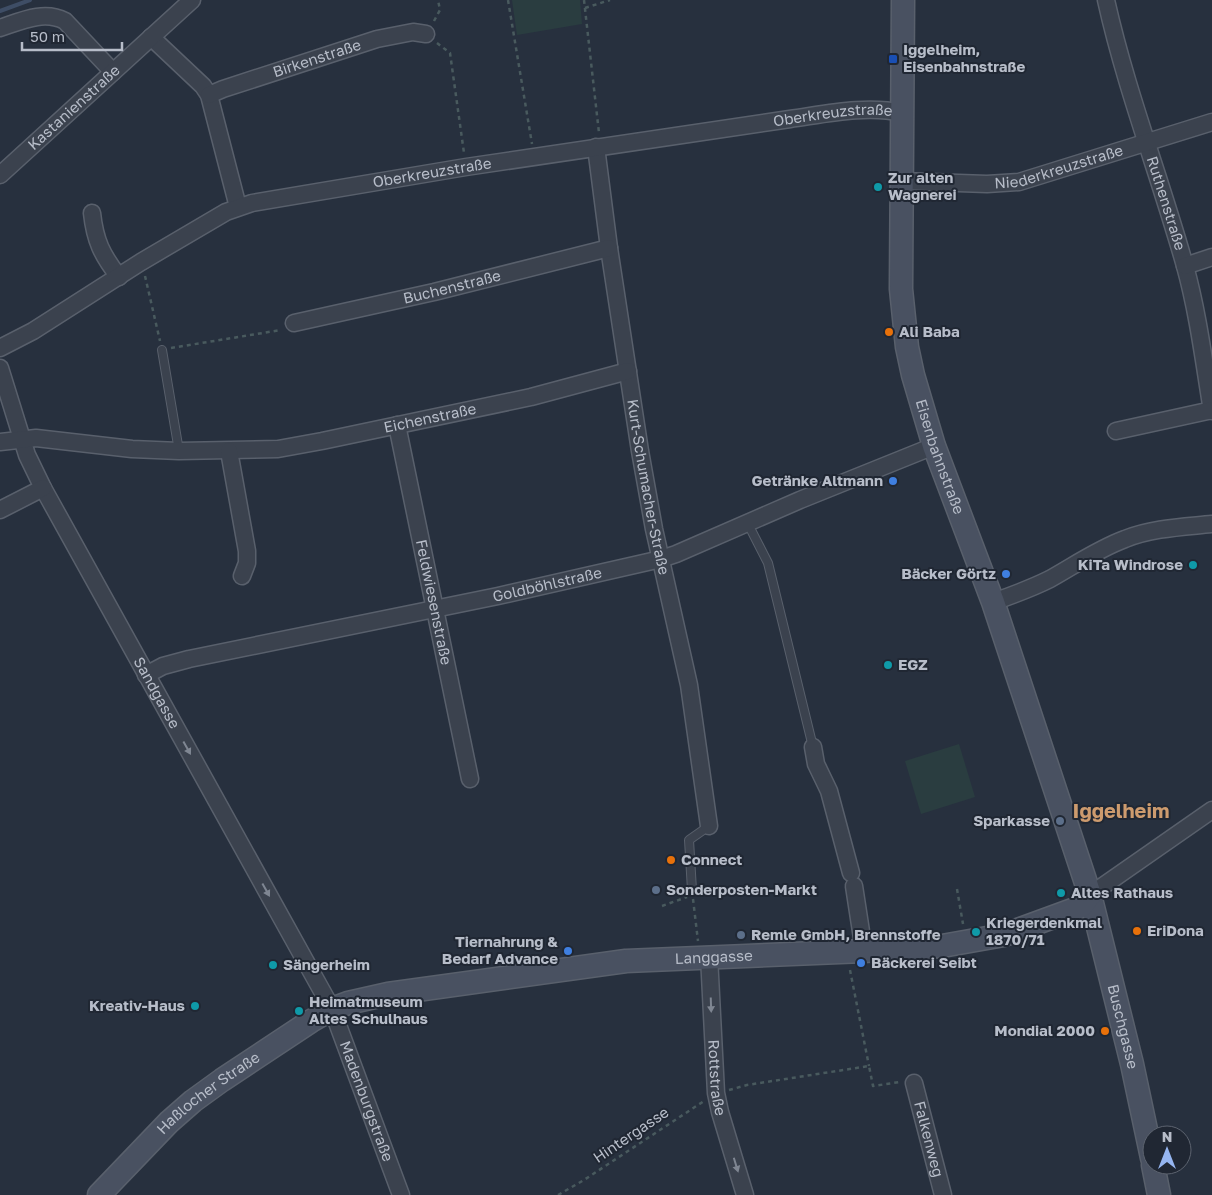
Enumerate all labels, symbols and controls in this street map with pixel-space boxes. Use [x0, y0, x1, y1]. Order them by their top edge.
scale bar [22, 20, 122, 52]
text: 50 m [30, 27, 65, 45]
street label: Birkenstraße [270, 35, 363, 80]
place label: Iggelheim, Eisenbahnstraße [903, 40, 1025, 75]
marker: Iggelheim, Eisenbahnstraße [887, 53, 899, 65]
street label: Kastanienstraße [24, 60, 123, 153]
street label: Oberkreuzstraße [772, 100, 894, 129]
street label: Niederkreuzstraße [994, 140, 1125, 192]
street label: Oberkreuzstraße [371, 153, 493, 191]
street label: Ruthenstraße [1144, 154, 1190, 253]
place label: Zur alten Wagnerei [888, 168, 957, 203]
marker: Zur alten Wagnerei [872, 181, 884, 193]
street label: Buchenstraße [401, 265, 503, 307]
place label: Ali Baba [899, 322, 960, 340]
marker: Ali Baba [883, 326, 895, 338]
street label: Eisenbahnstraße [913, 397, 969, 517]
street label: Kurt-Schumacher-Straße [624, 398, 674, 577]
street label: Eichenstraße [382, 399, 478, 436]
place label: Getränke Altmann [752, 471, 883, 489]
marker: Getränke Altmann [887, 475, 899, 487]
street label: Feldwiesenstraße [413, 538, 456, 667]
place label: KiTa Windrose [1078, 555, 1183, 573]
marker: KiTa Windrose [1187, 559, 1199, 571]
street label: Goldböhlstraße [491, 563, 604, 605]
place label: Bäcker Görtz [901, 564, 996, 582]
marker: Bäcker Görtz [1000, 568, 1012, 580]
street label: Sandgasse [130, 653, 185, 731]
place label: EGZ [898, 655, 928, 673]
marker: EGZ [882, 659, 894, 671]
one-way arrow [182, 742, 191, 755]
district label: Iggelheim [1073, 798, 1169, 822]
place label: Sparkasse [973, 811, 1050, 829]
marker: Sparkasse [1054, 815, 1066, 827]
place label: Connect [681, 850, 742, 868]
marker: Connect [665, 854, 677, 866]
place label: Sonderposten-Markt [666, 880, 817, 898]
one-way arrow [261, 883, 270, 897]
place label: Altes Rathaus [1071, 883, 1173, 901]
marker: Sonderposten-Markt [650, 884, 662, 896]
marker: Altes Rathaus [1055, 887, 1067, 899]
place label: Kriegerdenkmal 1870/71 [986, 913, 1102, 948]
place label: EriDona [1147, 921, 1204, 939]
place label: Remle GmbH, Brennstoffe [751, 925, 941, 943]
marker: EriDona [1131, 925, 1143, 937]
marker: Kriegerdenkmal 1870/71 [970, 926, 982, 938]
marker: Remle GmbH, Brennstoffe [735, 929, 747, 941]
place label: Tiernahrung & Bedarf Advance [442, 932, 558, 967]
marker: Tiernahrung & Bedarf Advance [562, 945, 574, 957]
street label: Langgasse [674, 946, 753, 967]
place label: Bäckerei Seibt [871, 953, 977, 971]
place label: Sängerheim [283, 955, 370, 973]
marker: Bäckerei Seibt [855, 957, 867, 969]
marker: Sängerheim [267, 959, 279, 971]
street label: Buschgasse [1104, 982, 1143, 1071]
place label: Heimatmuseum Altes Schulhaus [309, 992, 428, 1027]
place label: Kreativ-Haus [89, 996, 185, 1014]
one-way arrow [708, 997, 716, 1013]
marker: Kreativ-Haus [189, 1000, 201, 1012]
marker: Heimatmuseum Altes Schulhaus [293, 1005, 305, 1017]
place label: Mondial 2000 [994, 1021, 1095, 1039]
marker: Mondial 2000 [1099, 1025, 1111, 1037]
street label: Madenburgstraße [337, 1038, 398, 1164]
street label: Rottstraße [705, 1039, 731, 1118]
street label: Haßlocher Straße [152, 1047, 263, 1137]
street label: Falkenweg [911, 1099, 948, 1179]
street label: Hintergasse [589, 1102, 672, 1166]
north arrow [1142, 1125, 1192, 1175]
text: N [1162, 1128, 1172, 1145]
one-way arrow [733, 1157, 740, 1172]

